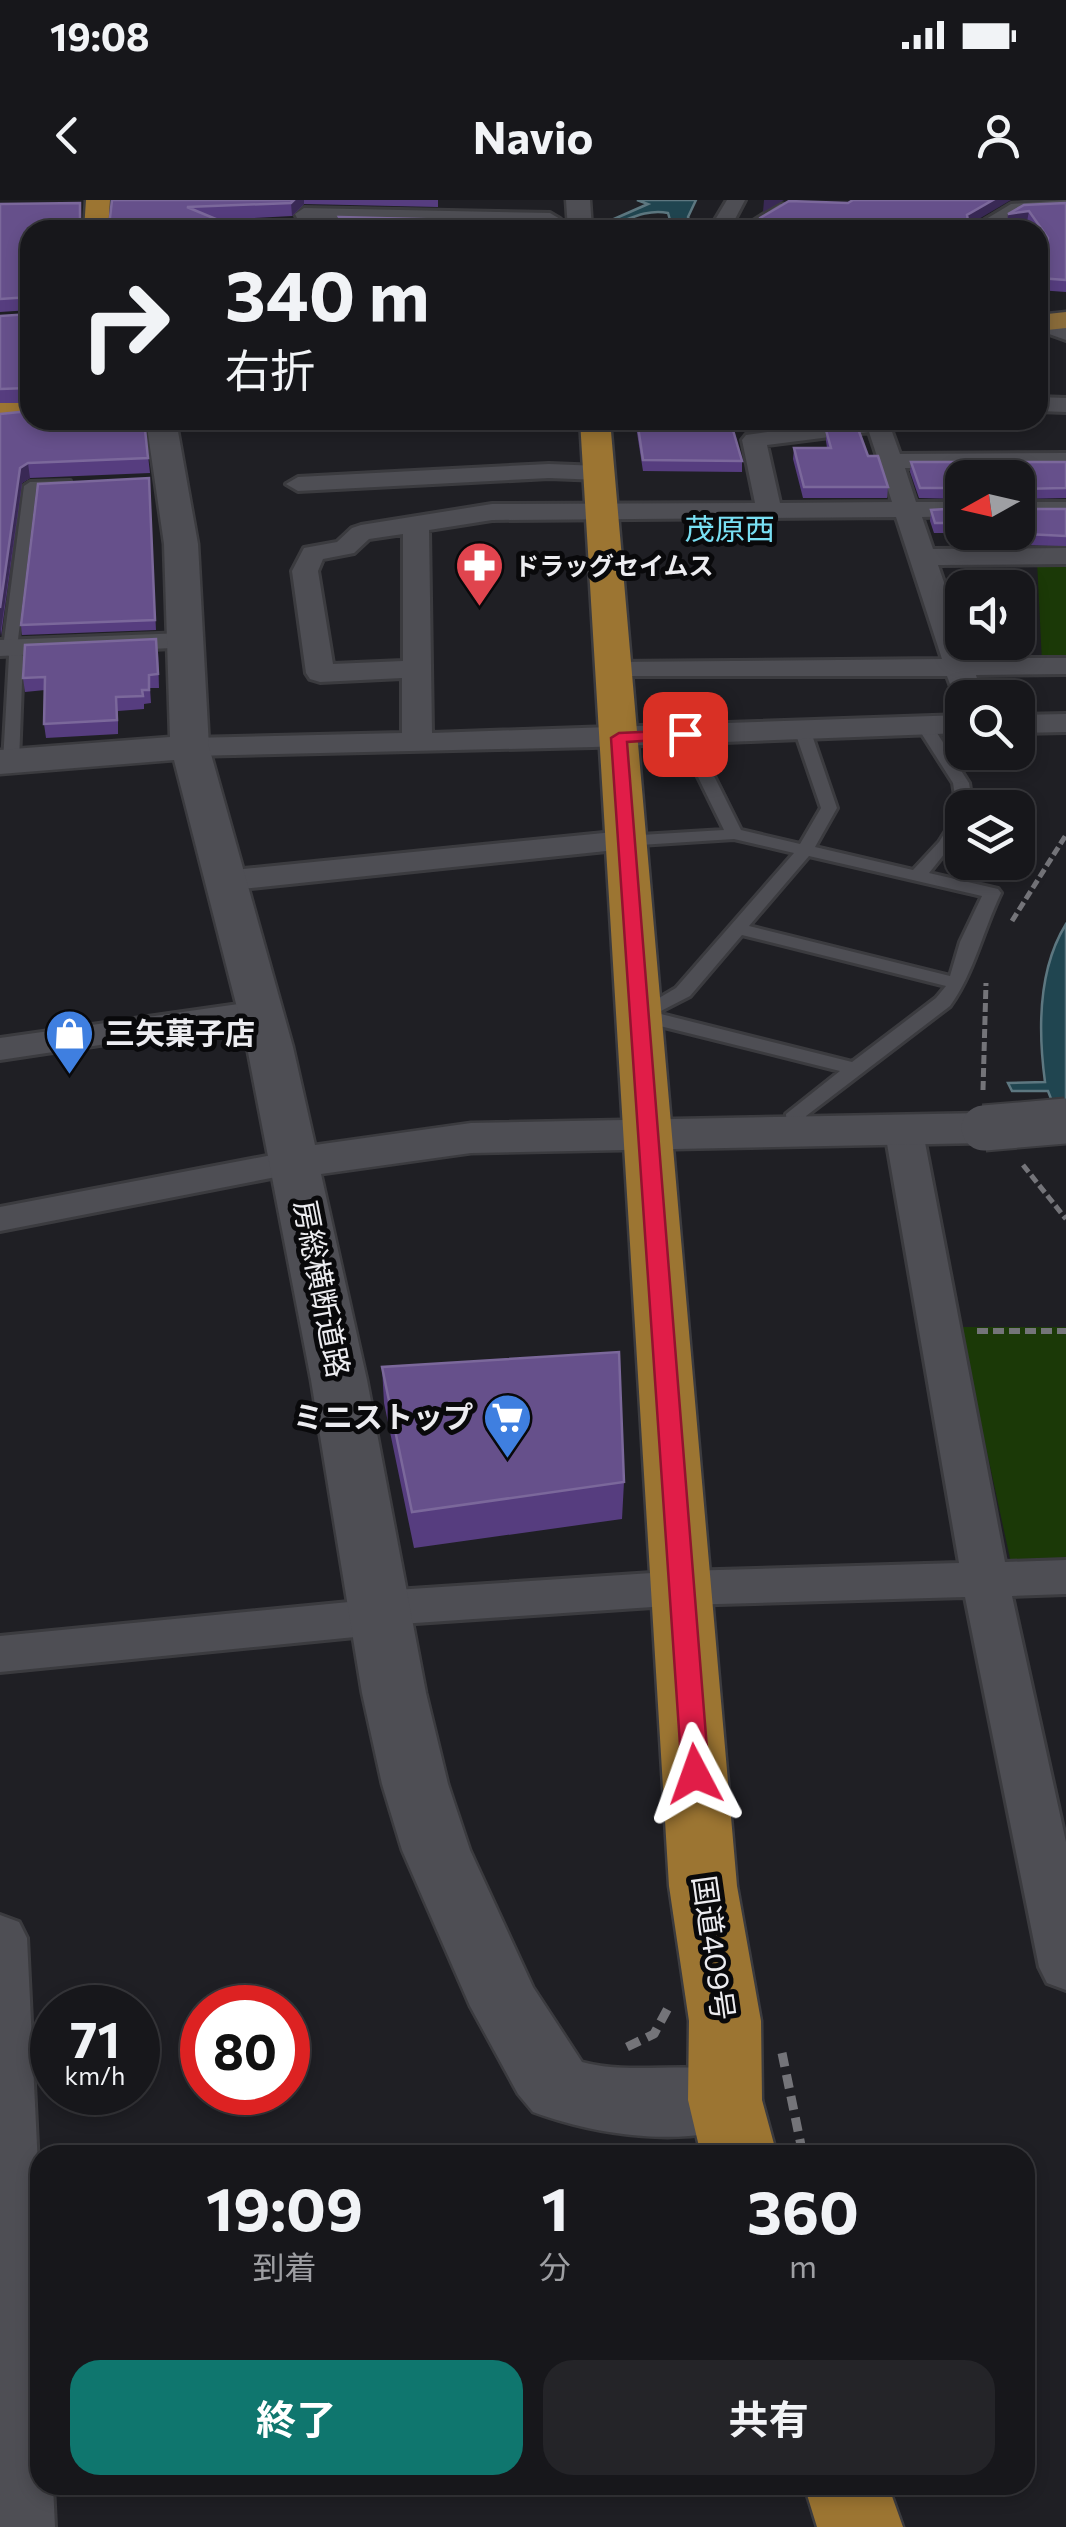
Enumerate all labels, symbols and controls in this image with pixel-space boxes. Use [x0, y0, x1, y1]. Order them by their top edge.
text: 19:08 [50, 12, 149, 59]
icon: back [40, 108, 95, 163]
text: Navio [473, 108, 593, 163]
icon: person [971, 108, 1026, 163]
text: 340 m [225, 250, 430, 335]
icon: right [60, 260, 190, 390]
text: 右折 [225, 341, 315, 396]
north arrow [945, 460, 1035, 550]
map controls [945, 460, 1035, 880]
district label: 茂原西 [685, 509, 775, 546]
pharmacy icon: ドラッグセイムス [453, 540, 505, 608]
place label: ドラッグセイムス [514, 550, 714, 580]
button: sound [945, 570, 1035, 660]
button: search [945, 680, 1035, 770]
pin [643, 692, 728, 777]
icon: arrive [658, 707, 713, 762]
button: layers [945, 790, 1035, 880]
shop icon: 三矢菓子店 [44, 1008, 96, 1076]
place label: 三矢菓子店 [105, 1013, 255, 1050]
street label: 房総横断道路 [288, 1197, 359, 1380]
supermarket icon: ミニストップ [482, 1392, 534, 1460]
place label: ミニストップ [293, 1397, 473, 1434]
position arrow [643, 1722, 747, 1826]
street label: 国道409号 [687, 1873, 744, 2022]
speed limit sign: 80 [180, 1985, 310, 2115]
text: 71 [70, 2007, 120, 2068]
text: km/h [65, 2060, 125, 2090]
text: 19:09 [206, 2170, 363, 2243]
text: 1 [541, 2170, 569, 2243]
text: 360 [747, 2173, 859, 2246]
text: m [789, 2245, 817, 2285]
text: 到着 [253, 2246, 317, 2286]
text: 分 [539, 2246, 571, 2286]
button: 終了 [70, 2360, 523, 2475]
button: 共有 [543, 2360, 995, 2475]

